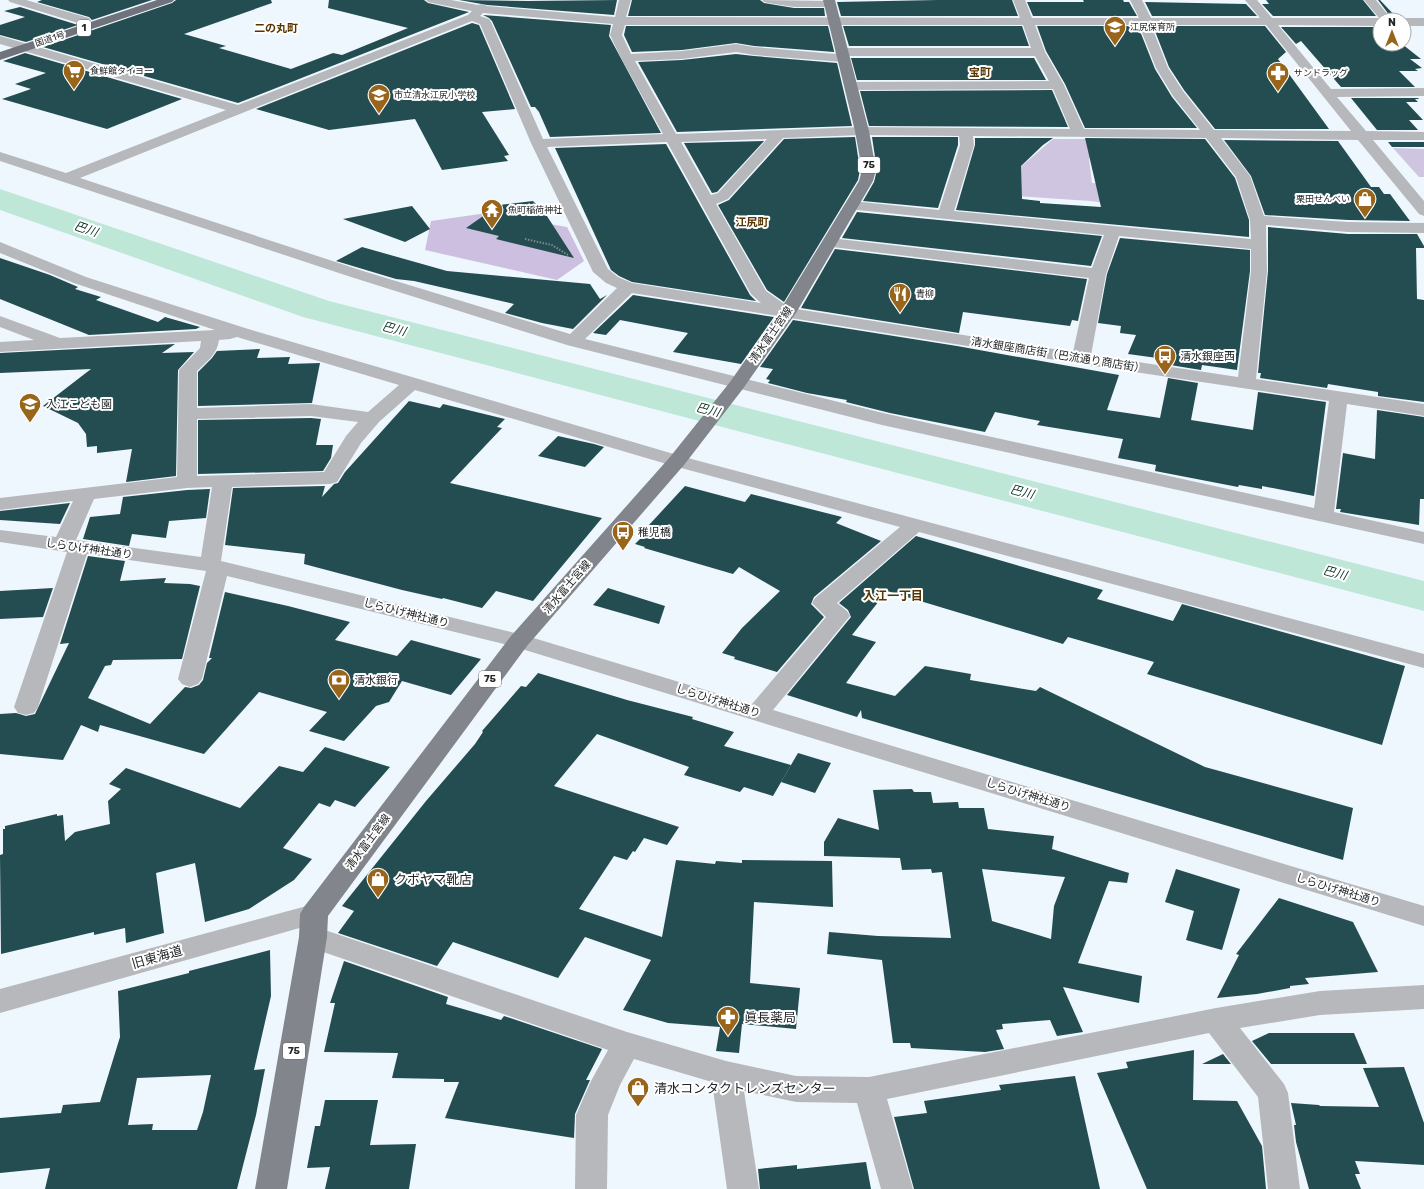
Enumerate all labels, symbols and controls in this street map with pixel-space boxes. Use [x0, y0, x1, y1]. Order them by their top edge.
north arrow [1372, 12, 1412, 52]
school or university icon: 江尻保育所 [1102, 14, 1128, 47]
text: N [1388, 16, 1396, 29]
road number: 1 [77, 20, 91, 36]
district label: 二の丸町 [254, 22, 298, 35]
place label: 江尻保育所 [1130, 22, 1175, 32]
street label: 国道1号 [34, 29, 66, 49]
supermarket icon: 食鮮館タイヨー [61, 58, 87, 91]
pharmacy icon: サンドラッグ [1265, 60, 1291, 93]
place label: 食鮮館タイヨー [90, 66, 153, 76]
district label: 宝町 [969, 66, 991, 79]
place label: サンドラッグ [1294, 68, 1348, 78]
school or university icon: 市立清水江尻小学校 [366, 82, 392, 115]
place label: 市立清水江尻小学校 [394, 90, 475, 100]
road number: 75 [858, 157, 880, 173]
shop icon: 栗田せんべい [1352, 186, 1378, 219]
place label: 栗田せんべい [1296, 194, 1350, 204]
temple icon: 魚町稲荷神社 [479, 197, 505, 230]
place label: 魚町稲荷神社 [508, 205, 562, 215]
district label: 江尻町 [736, 216, 769, 229]
water label: 巴川 [72, 218, 102, 240]
restaurant icon: 青柳 [887, 281, 913, 314]
place label: 青柳 [916, 289, 934, 299]
street label: 清水富士宮線 [747, 304, 795, 366]
water label: 巴川 [381, 319, 409, 339]
street label: 清水銀座商店街（巴流通り商店街） [970, 335, 1146, 375]
bus stop icon: 清水銀座西 [1152, 343, 1178, 376]
place label: 清水銀座西 [1180, 350, 1235, 363]
school or university icon: 入江こども園 [17, 391, 43, 424]
place label: 入江こども園 [46, 398, 112, 411]
water label: 巴川 [695, 400, 723, 420]
water label: 巴川 [1009, 482, 1037, 502]
bus stop icon: 稚児橋 [610, 519, 636, 552]
place label: 稚児橋 [638, 526, 671, 539]
street label: しらひげ神社通り [45, 536, 133, 562]
street label: 清水富士宮線 [540, 558, 594, 616]
water label: 巴川 [1322, 563, 1350, 583]
district label: 入江一丁目 [863, 589, 923, 603]
street label: しらひげ神社通り [362, 596, 450, 630]
bank icon: 清水銀行 [326, 667, 352, 700]
road number: 75 [479, 671, 501, 687]
place label: 清水銀行 [354, 674, 398, 687]
street label: しらひげ神社通り [674, 682, 762, 720]
street label: しらひげ神社通り [984, 776, 1072, 814]
street label: 清水富士宮線 [343, 812, 393, 872]
shop icon: クボヤマ靴店 [365, 866, 391, 899]
street label: しらひげ神社通り [1294, 871, 1382, 909]
place label: クボヤマ靴店 [394, 872, 472, 887]
street label: 旧東海道 [130, 943, 184, 971]
pharmacy icon: 眞長薬局 [715, 1004, 741, 1037]
place label: 眞長薬局 [744, 1010, 796, 1025]
road number: 75 [283, 1043, 305, 1059]
shop icon: 清水コンタクトレンズセンター [625, 1075, 651, 1108]
place label: 清水コンタクトレンズセンター [654, 1081, 836, 1096]

